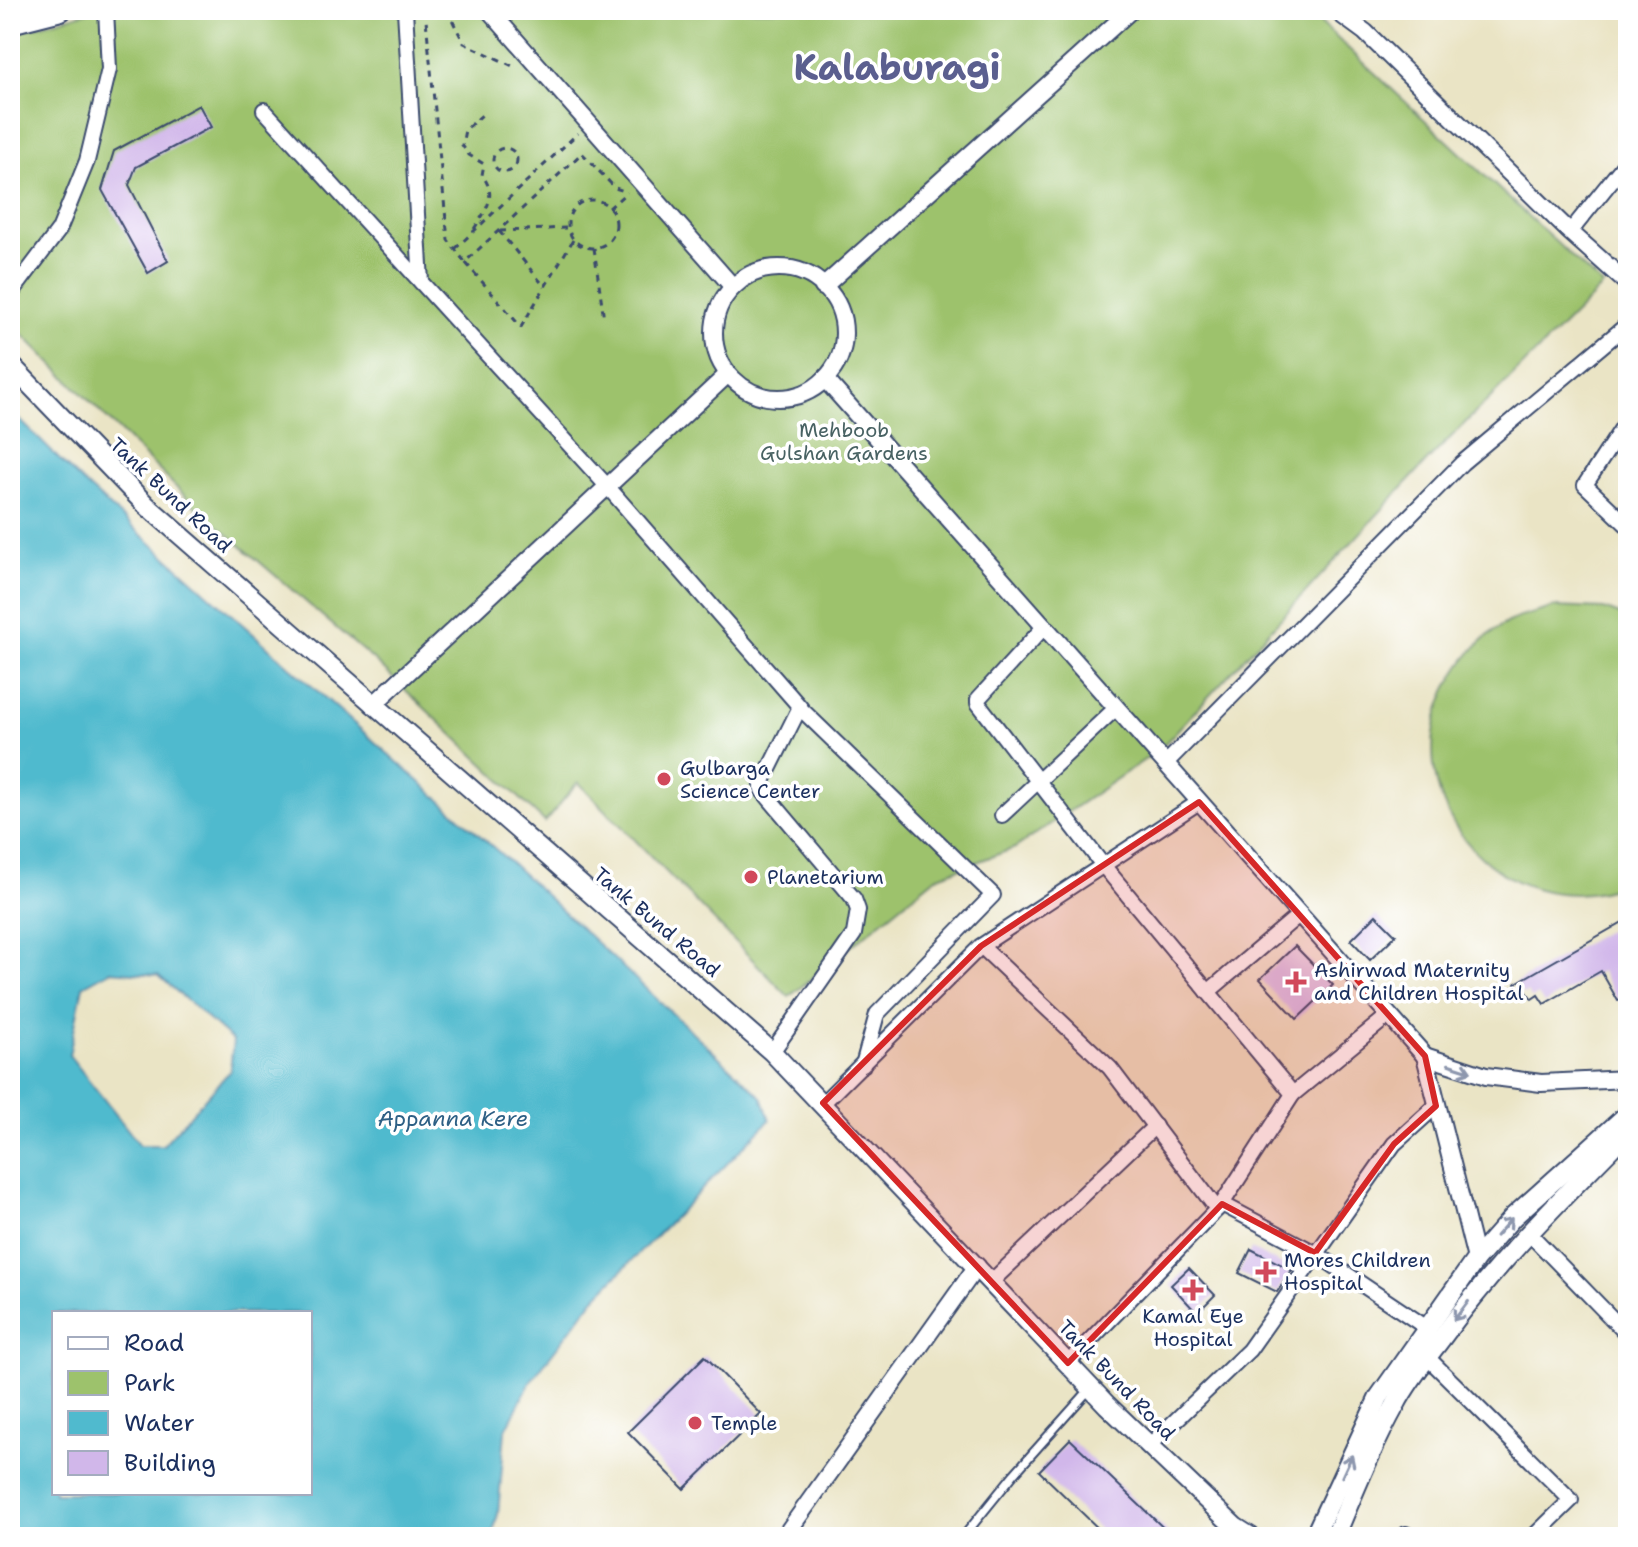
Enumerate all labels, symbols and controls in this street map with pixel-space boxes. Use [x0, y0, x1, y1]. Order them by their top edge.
district label: Kalaburagi [793, 43, 1001, 92]
park label: Mehboob Gulshan Gardens [760, 417, 928, 466]
street label: Tank Bund Road [104, 432, 238, 559]
place label: Gulbarga Science Center [680, 755, 820, 804]
marker: Gulbarga Science Center [655, 770, 673, 788]
street label: Tank Bund Road [588, 861, 726, 983]
place label: Planetarium [767, 864, 884, 890]
marker: Planetarium [742, 868, 760, 886]
place label: Ashirwad Maternity and Children Hospital [1314, 957, 1524, 1006]
marker: Ashirwad Maternity and Children Hospital [1285, 971, 1307, 993]
one-way arrow [1448, 1061, 1473, 1076]
water label: Appanna Kere [378, 1104, 528, 1133]
one-way arrow [1495, 1217, 1513, 1237]
place label: Mores Children Hospital [1284, 1247, 1431, 1296]
marker: Mores Children Hospital [1255, 1261, 1277, 1283]
marker: Kamal Eye Hospital [1182, 1279, 1204, 1301]
one-way arrow [1453, 1300, 1470, 1322]
place label: Kamal Eye Hospital [1142, 1303, 1244, 1352]
legend [52, 1311, 312, 1495]
street label: Tank Bund Road [1053, 1314, 1181, 1446]
text: Road [124, 1327, 184, 1359]
text: Park [124, 1367, 176, 1399]
text: Water [124, 1407, 195, 1439]
place label: Temple [711, 1410, 778, 1436]
marker: Temple [686, 1414, 704, 1432]
text: Building [124, 1447, 216, 1479]
one-way arrow [1340, 1455, 1355, 1479]

